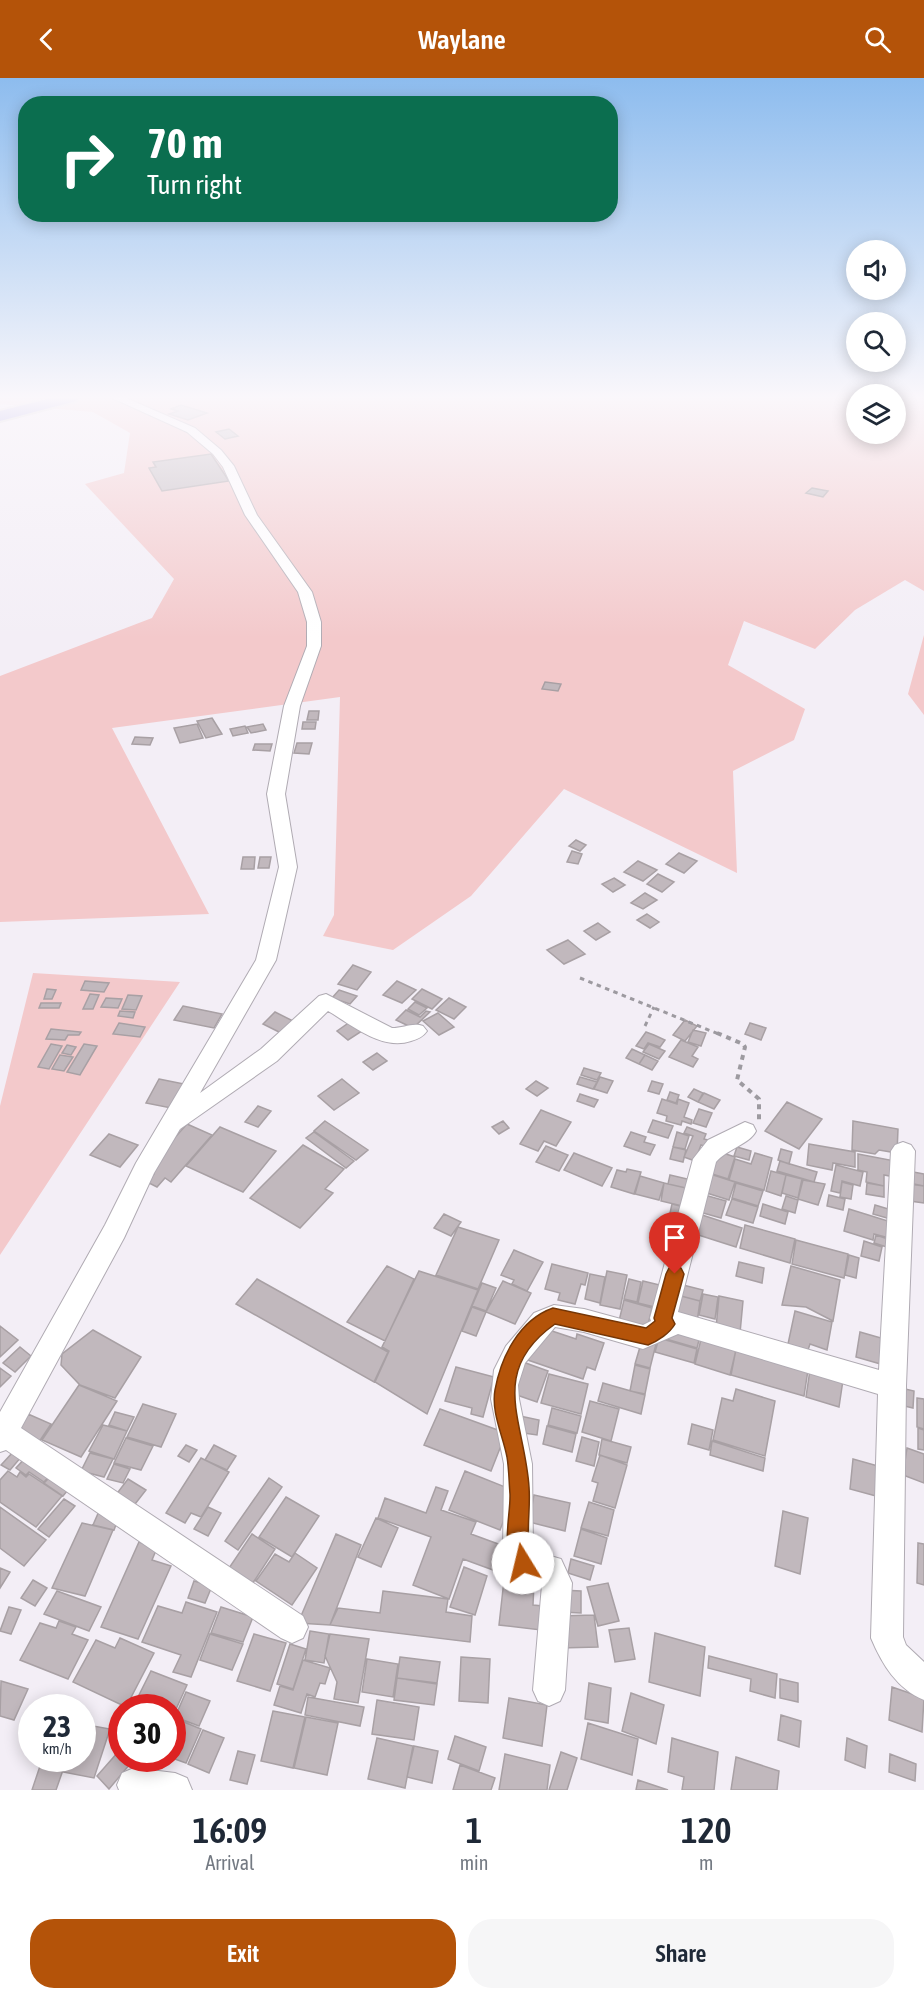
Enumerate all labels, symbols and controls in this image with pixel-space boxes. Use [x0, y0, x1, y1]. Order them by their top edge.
icon: back [30, 23, 63, 56]
icon: search [861, 23, 894, 56]
text: Waylane [418, 24, 506, 55]
text: 70 m [147, 119, 222, 167]
icon: right [48, 120, 126, 198]
text: Turn right [147, 169, 242, 200]
map controls [846, 240, 906, 444]
button: sound [846, 240, 906, 300]
button: search [846, 312, 906, 372]
button: layers [846, 384, 906, 444]
pin [649, 1212, 700, 1274]
icon: arrive [658, 1221, 691, 1254]
position arrow [491, 1531, 555, 1595]
speed limit sign: 30 [108, 1694, 186, 1772]
text: 23 [43, 1709, 71, 1743]
text: km/h [42, 1740, 72, 1757]
text: 16:09 [192, 1809, 267, 1851]
text: 1 [466, 1809, 482, 1851]
text: 120 [681, 1809, 732, 1851]
text: Arrival [205, 1851, 254, 1874]
text: min [460, 1851, 488, 1874]
text: m [699, 1851, 713, 1874]
button: Exit [30, 1919, 456, 1988]
button: Share [468, 1919, 894, 1988]

